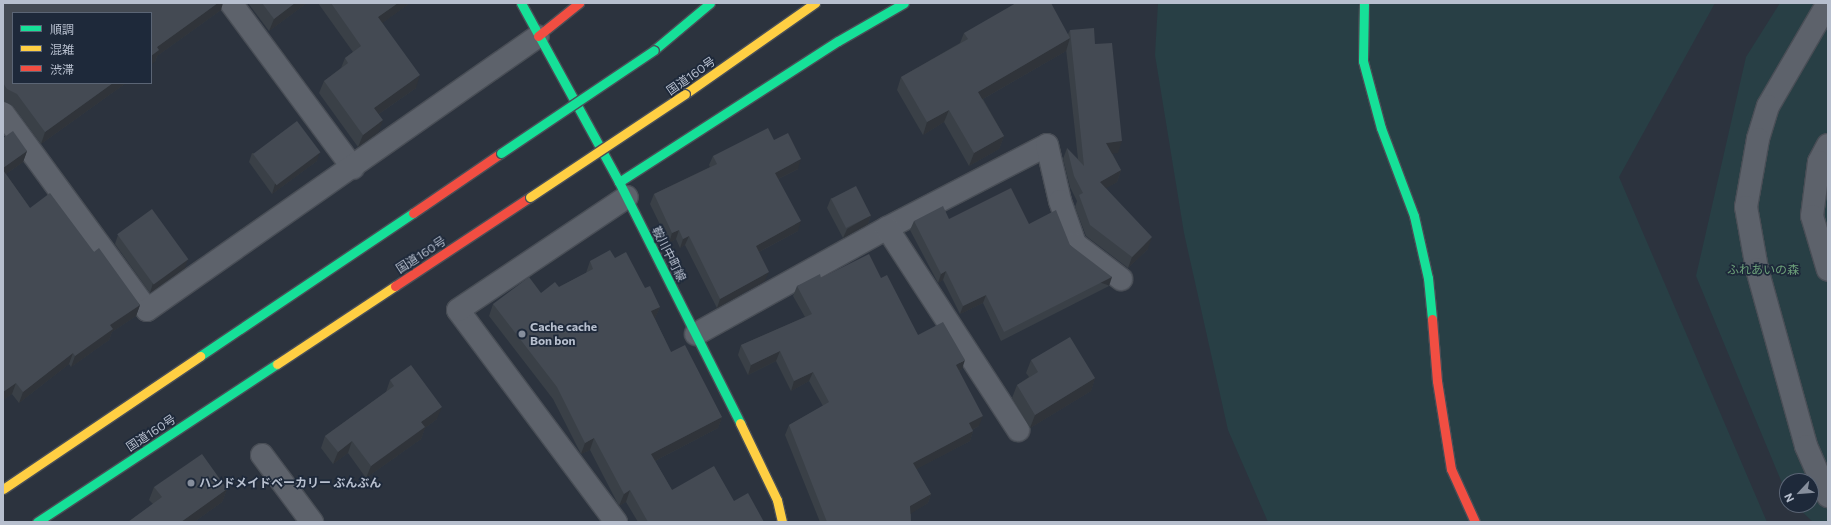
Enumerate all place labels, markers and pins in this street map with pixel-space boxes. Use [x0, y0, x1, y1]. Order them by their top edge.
place label: Cache cache Bon bon [530, 320, 597, 348]
marker: Cache cache Bon bon [517, 329, 527, 339]
place label: ハンドメイドベーカリー ぶんぶん [199, 476, 381, 490]
marker: ハンドメイドベーカリー ぶんぶん [186, 478, 196, 488]

